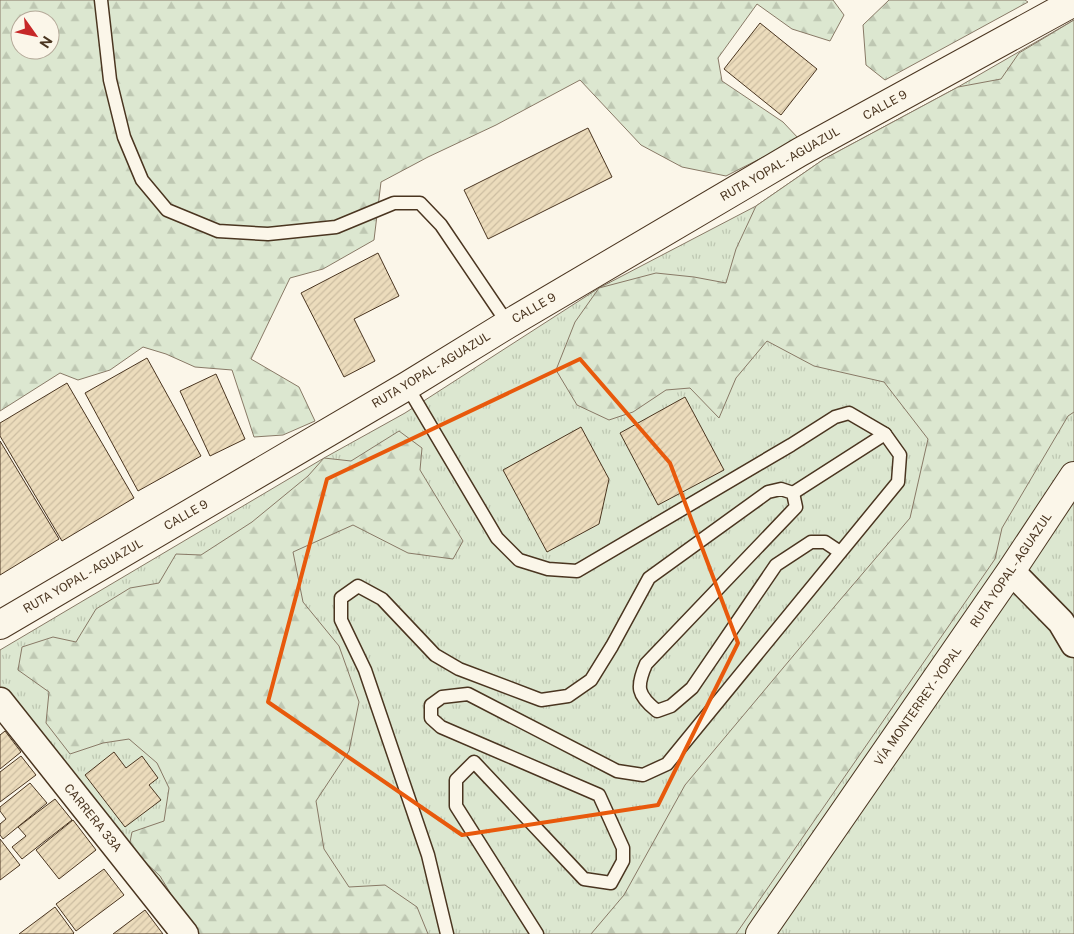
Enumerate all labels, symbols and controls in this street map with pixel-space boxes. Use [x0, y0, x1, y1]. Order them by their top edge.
north arrow [10, 10, 60, 60]
text: N [36, 33, 56, 51]
street label: CALLE 9 [860, 87, 910, 123]
street label: RUTA YOPAL - AGUAZUL [718, 124, 842, 204]
street label: CALLE 9 [510, 290, 558, 326]
street label: RUTA YOPAL - AGUAZUL [369, 329, 493, 411]
street label: CALLE 9 [162, 497, 210, 533]
street label: RUTA YOPAL - AGUAZUL [967, 510, 1055, 630]
street label: RUTA YOPAL - AGUAZUL [21, 536, 145, 616]
street label: VÍA MONTERREY - YOPAL [871, 644, 965, 768]
street label: CARRERA 33A [61, 781, 125, 855]

